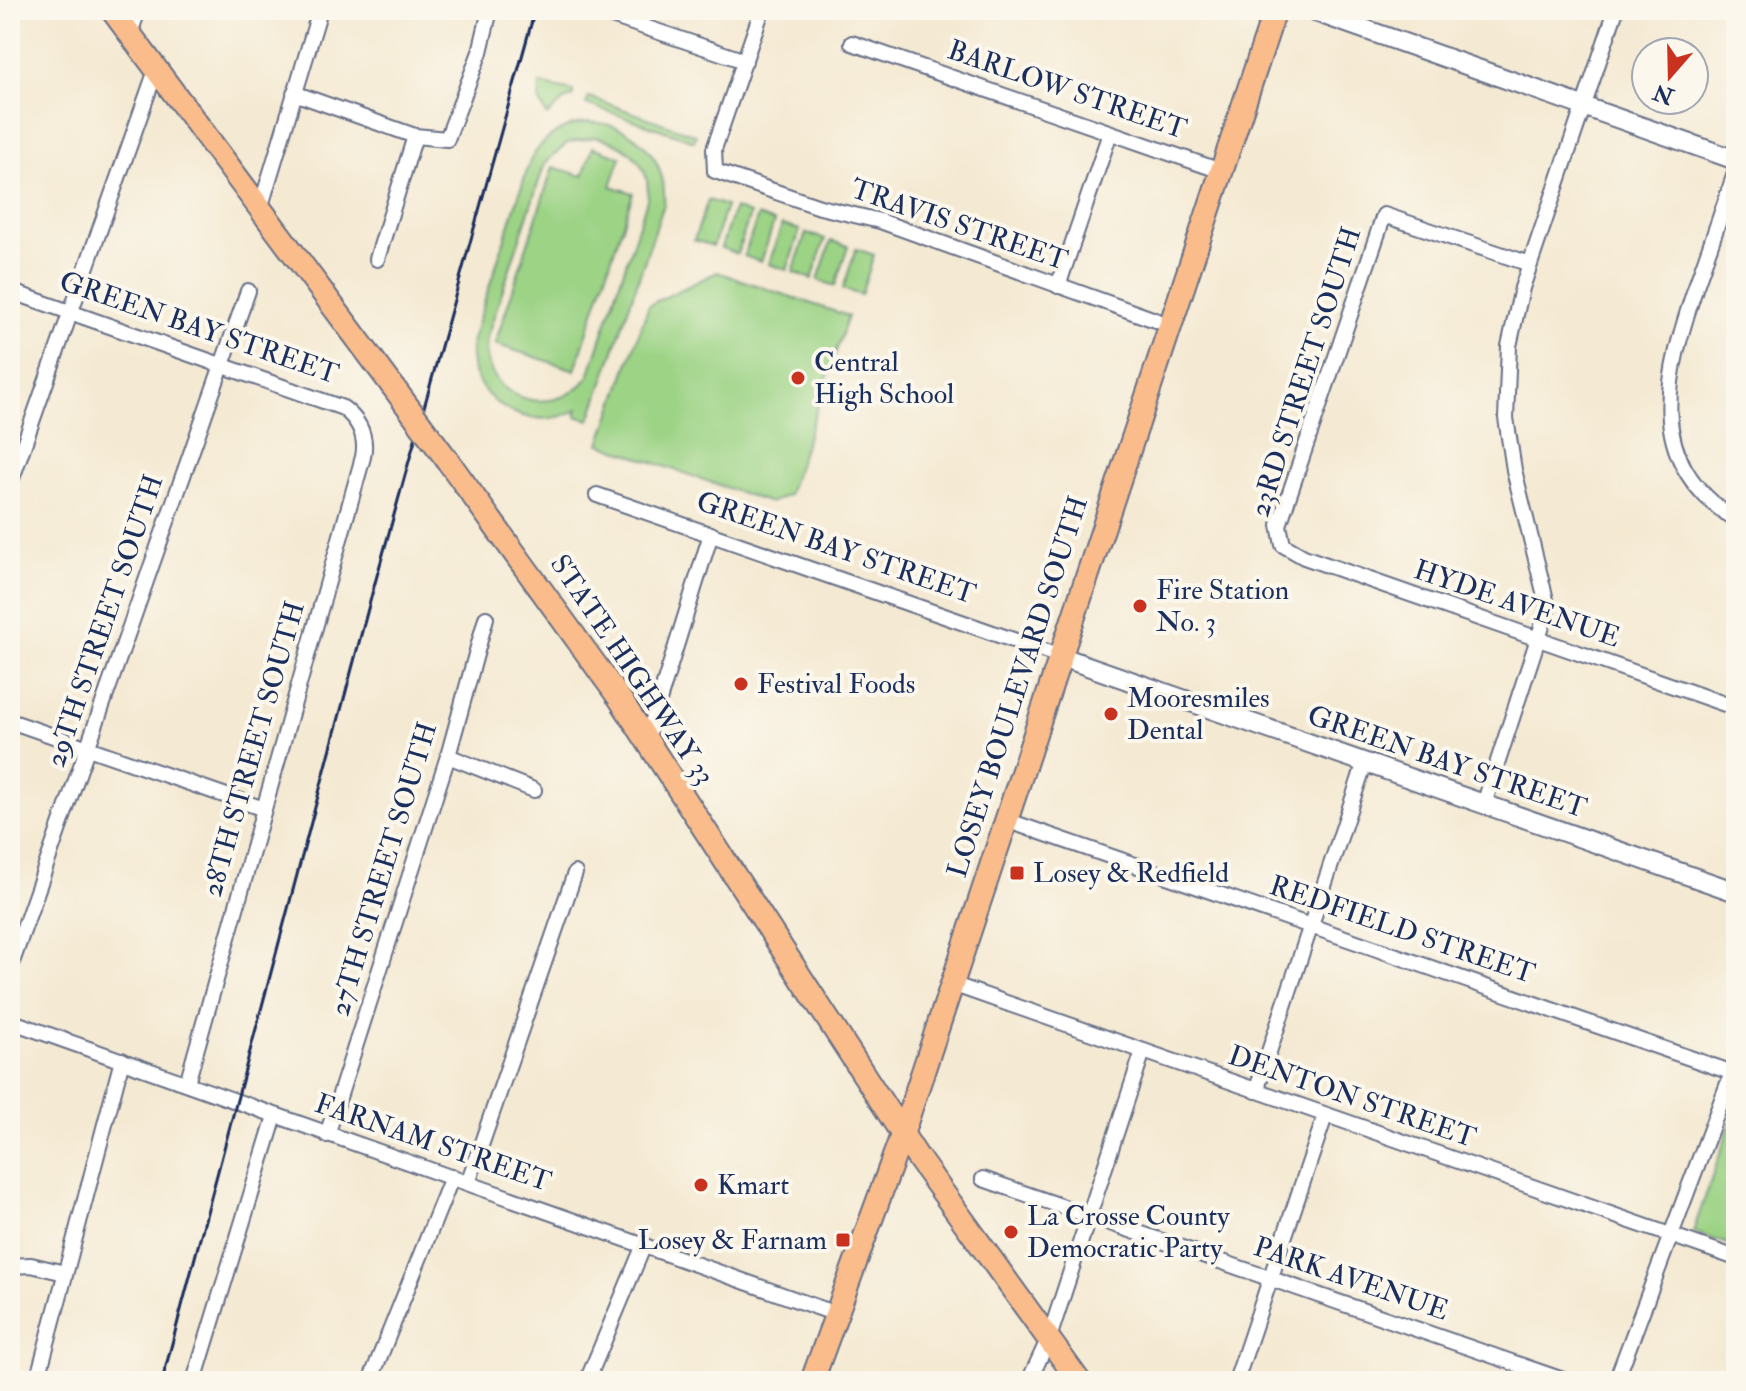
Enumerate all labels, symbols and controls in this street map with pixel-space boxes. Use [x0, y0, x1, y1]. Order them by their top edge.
street label: BARLOW STREET [943, 33, 1191, 147]
north arrow [1630, 36, 1710, 116]
text: N [1649, 77, 1678, 111]
street label: TRAVIS STREET [846, 172, 1072, 279]
street label: 23RD STREET SOUTH [1243, 223, 1369, 521]
street label: GREEN BAY STREET [55, 264, 343, 392]
place label: Central High School [814, 345, 954, 412]
marker: Central High School [789, 369, 807, 387]
street label: 29TH STREET SOUTH [38, 470, 172, 772]
street label: GREEN BAY STREET [692, 484, 980, 612]
street label: LOSEY BOULEVARD SOUTH [940, 492, 1096, 882]
street label: STATE HIGHWAY 33 [542, 548, 722, 792]
street label: HYDE AVENUE [1409, 552, 1625, 656]
place label: Fire Station No. 3 [1156, 573, 1289, 640]
street label: 28TH STREET SOUTH [195, 597, 313, 901]
marker: Fire Station No. 3 [1131, 597, 1149, 615]
place label: Festival Foods [757, 667, 915, 702]
marker: Festival Foods [732, 675, 750, 693]
place label: Mooresmiles Dental [1127, 681, 1270, 748]
street label: GREEN BAY STREET [1303, 698, 1591, 826]
marker: Mooresmiles Dental [1102, 705, 1120, 723]
street label: 27TH STREET SOUTH [323, 718, 445, 1020]
place label: Losey & Redfield [1033, 856, 1229, 891]
marker: Losey & Redfield [1008, 864, 1026, 882]
street label: REDFIELD STREET [1265, 868, 1539, 992]
street label: DENTON STREET [1224, 1038, 1481, 1156]
street label: FARNAM STREET [310, 1086, 556, 1200]
place label: Kmart [717, 1168, 789, 1203]
marker: Kmart [692, 1176, 710, 1194]
place label: La Crosse County Democratic Party [1027, 1199, 1230, 1266]
place label: Losey & Farnam [638, 1223, 827, 1258]
marker: La Crosse County Democratic Party [1002, 1223, 1020, 1241]
street label: PARK AVENUE [1249, 1229, 1453, 1329]
marker: Losey & Farnam [834, 1231, 852, 1249]

